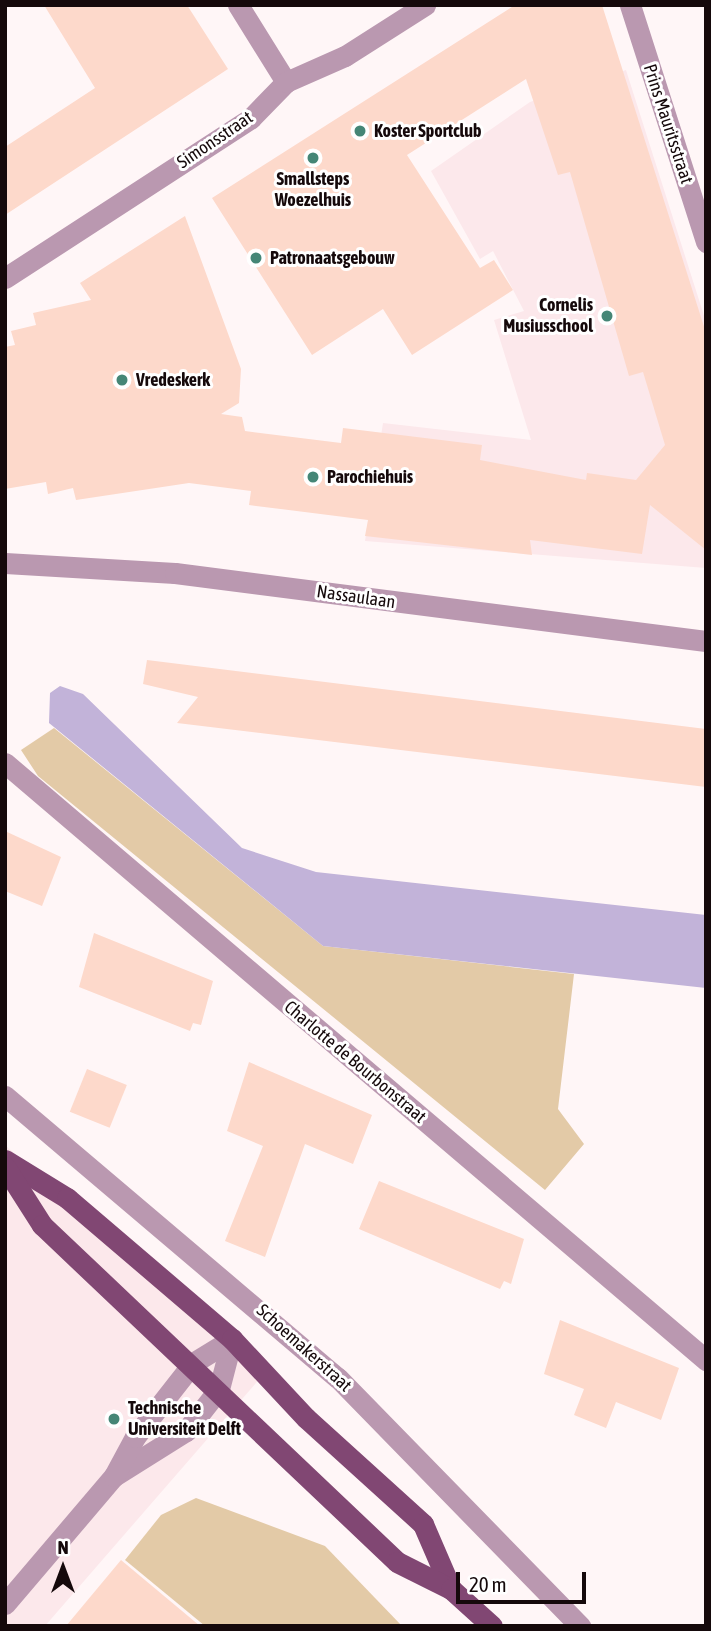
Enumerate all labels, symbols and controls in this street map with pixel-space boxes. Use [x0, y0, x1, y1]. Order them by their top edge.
street label: Prins Mauritsstraat [639, 62, 697, 186]
street label: Simonsstraat [173, 107, 257, 173]
place label: Koster Sportclub [374, 120, 482, 142]
marker: Koster Sportclub [352, 123, 368, 139]
marker: Smallsteps Woezelhuis [305, 150, 321, 166]
place label: Smallsteps Woezelhuis [275, 169, 351, 212]
place label: Patronaatsgebouw [270, 247, 395, 269]
marker: Patronaatsgebouw [248, 250, 264, 266]
place label: Cornelis Musiusschool [503, 295, 593, 338]
marker: Cornelis Musiusschool [599, 308, 615, 324]
place label: Vredeskerk [136, 369, 210, 391]
marker: Vredeskerk [114, 372, 130, 388]
place label: Parochiehuis [327, 466, 413, 488]
marker: Parochiehuis [305, 469, 321, 485]
street label: Nassaulaan [315, 581, 397, 613]
street label: Charlotte de Bourbonstraat [280, 996, 430, 1128]
street label: Schoemakerstraat [252, 1300, 356, 1396]
place label: Technische Universiteit Delft [128, 1398, 241, 1440]
marker: Technische Universiteit Delft [106, 1411, 122, 1427]
north arrow [28, 1533, 98, 1603]
text: N [57, 1536, 69, 1558]
scale bar [459, 1558, 588, 1602]
text: 20 m [469, 1572, 507, 1596]

